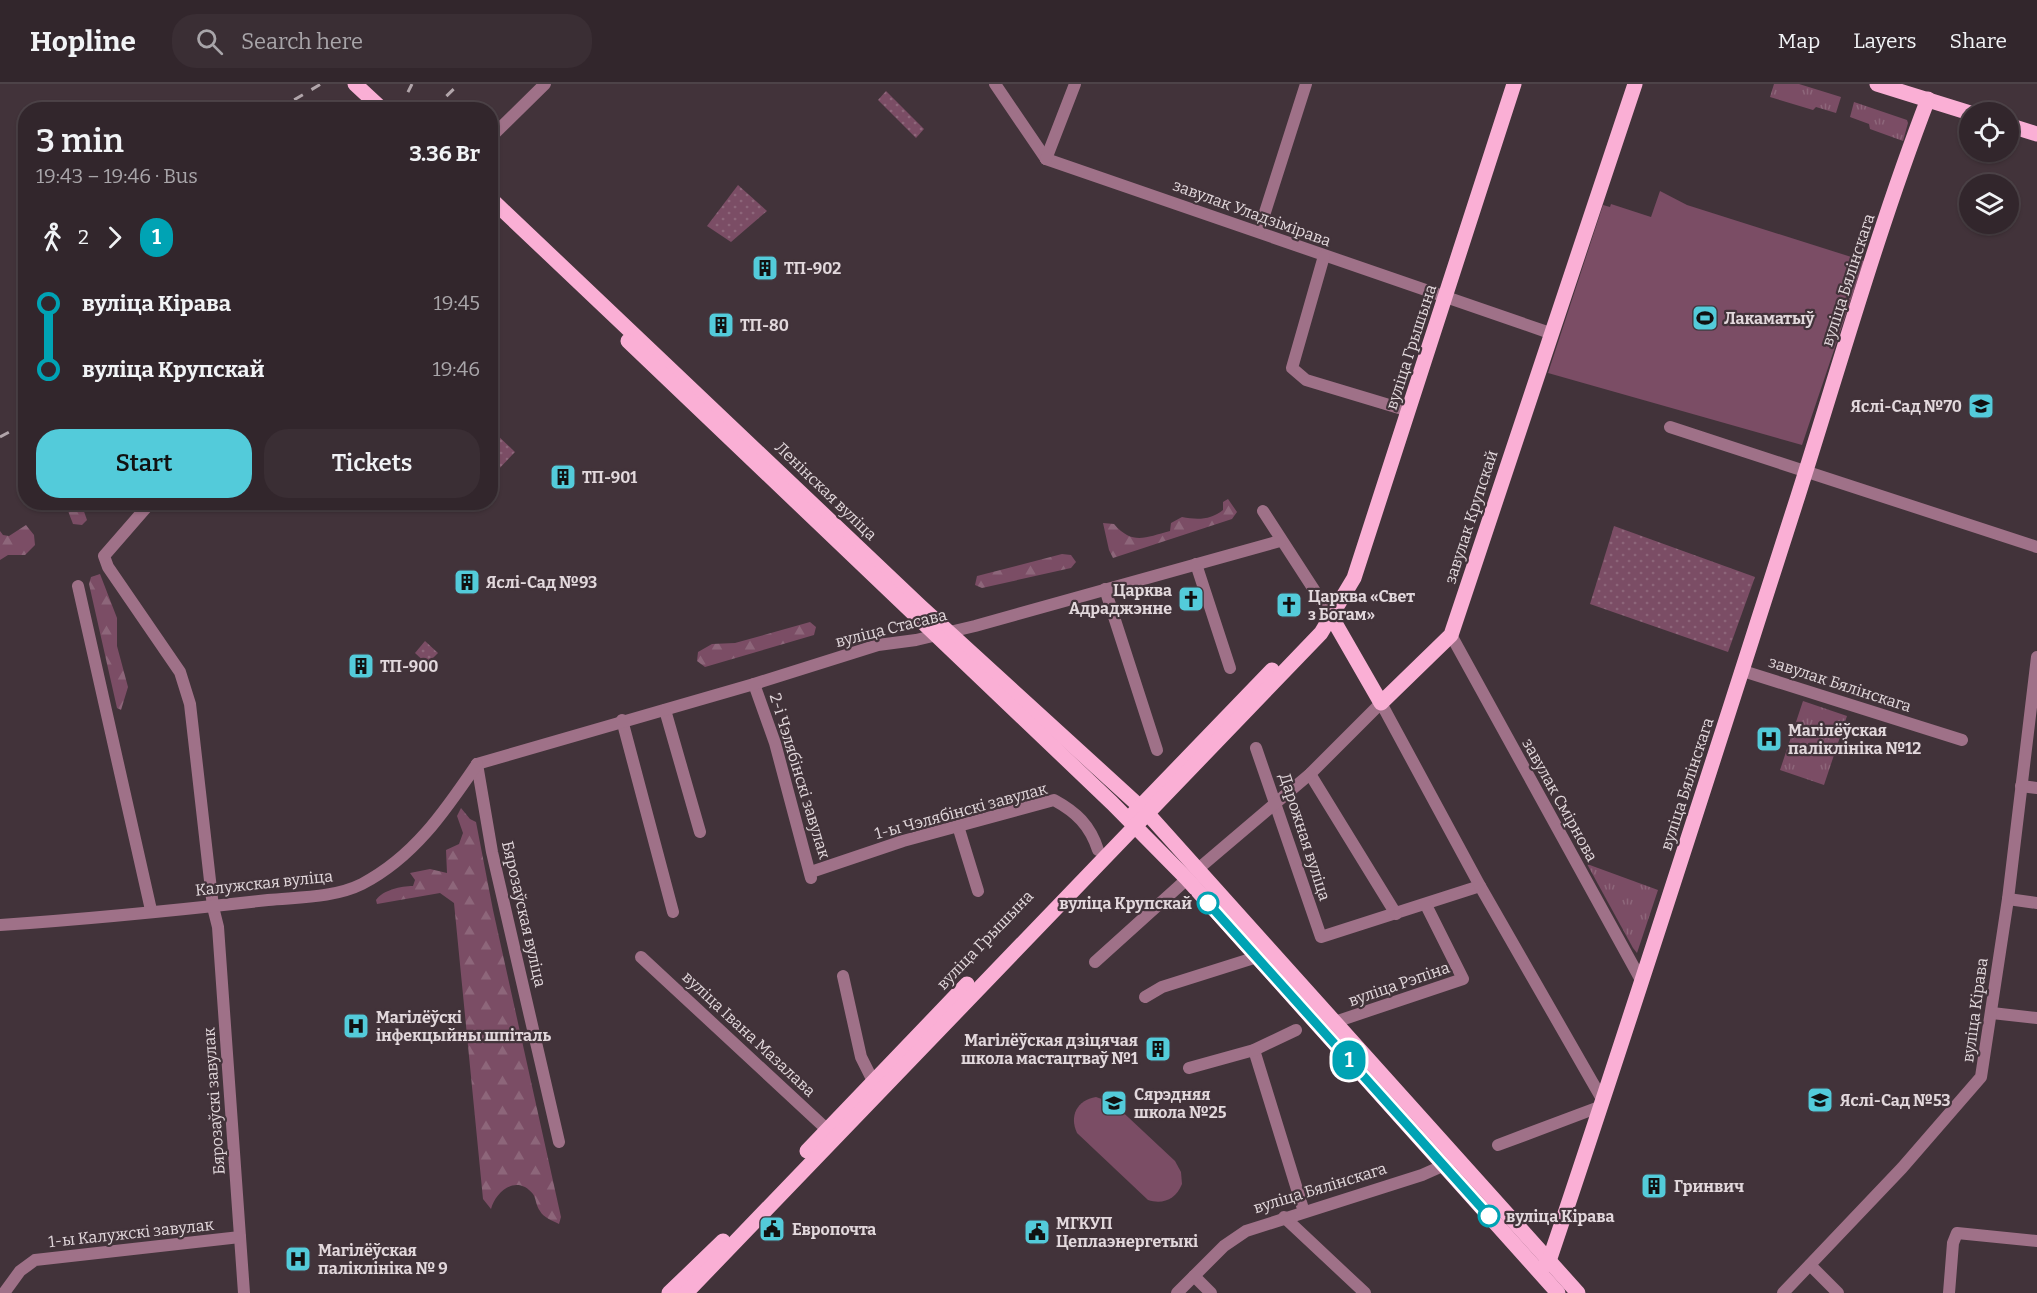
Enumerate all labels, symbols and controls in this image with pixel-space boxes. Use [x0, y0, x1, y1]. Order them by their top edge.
search box [172, 14, 592, 68]
text: Hopline [30, 25, 136, 58]
icon: search [193, 25, 226, 58]
text: Search here [241, 28, 363, 55]
text: Map [1778, 28, 1820, 54]
text: Layers [1853, 28, 1917, 54]
text: Share [1950, 28, 2007, 54]
map controls [1959, 102, 2019, 234]
button: locate [1959, 102, 2019, 162]
text: 3 min [36, 121, 124, 161]
text: 3.36 Br [409, 140, 480, 167]
text: 19:43 – 19:46 · Bus [36, 164, 198, 188]
button: layers [1959, 174, 2019, 234]
street label: завулак Уладзімірава [1170, 176, 1334, 251]
street label: вуліца Бялінскага [1818, 211, 1878, 349]
icon: walk [36, 221, 69, 254]
icon: forward [98, 221, 131, 254]
text: 1 [152, 224, 161, 250]
text: 2 [78, 225, 89, 249]
building icon: ТП-902 [750, 253, 780, 283]
place label: ТП-902 [784, 259, 841, 278]
street label: вуліца Грышына [1382, 282, 1440, 412]
text: вуліца Кірава [82, 290, 231, 317]
text: 19:45 [434, 291, 480, 315]
sports icon: Лакаматыў [1690, 303, 1720, 333]
place label: Лакаматыў [1724, 309, 1815, 328]
building icon: ТП-80 [706, 310, 736, 340]
place label: ТП-80 [740, 316, 789, 335]
text: вуліца Крупскай [82, 356, 265, 383]
text: 19:46 [433, 357, 480, 381]
school or university icon: Яслі-Сад №70 [1966, 391, 1996, 421]
place label: Яслі-Сад №70 [1851, 397, 1962, 416]
button: Start [36, 429, 252, 498]
button: Tickets [264, 429, 480, 498]
street label: Ленінская вуліца [771, 438, 881, 544]
street label: завулак Крупскай [1440, 448, 1502, 586]
building icon: ТП-901 [548, 462, 578, 492]
place label: ТП-901 [582, 468, 637, 487]
building icon: Яслі-Сад №93 [452, 567, 482, 597]
place label: Яслі-Сад №93 [486, 573, 597, 592]
place label: Царква Адраджэнне [1069, 581, 1172, 618]
church icon: Царква Адраджэнне [1176, 584, 1206, 614]
place label: Царква «Свет з Богам» [1308, 587, 1415, 624]
church icon: Царква «Свет з Богам» [1274, 590, 1304, 620]
street label: вуліца Стасава [833, 605, 949, 651]
building icon: ТП-900 [346, 651, 376, 681]
street label: завулак Бялінскага [1766, 652, 1914, 716]
place label: ТП-900 [380, 657, 439, 676]
street label: 2-і Чэлябінскі завулак [766, 691, 834, 862]
street label: вуліца Бялінскага [1657, 715, 1717, 853]
place label: Магілёўская паліклініка №12 [1788, 721, 1921, 758]
hospital icon: Магілёўская паліклініка №12 [1754, 724, 1784, 754]
street label: завулак Смірнова [1518, 735, 1602, 865]
street label: Дарожная вуліца [1275, 771, 1335, 903]
street label: 1-ы Чэлябінскі завулак [873, 779, 1050, 843]
street label: Бярозаўская вуліца [498, 839, 550, 989]
street label: Калужская вуліца [194, 866, 334, 900]
street label: вуліца Грышына [933, 886, 1037, 994]
marker: вуліца Крупскай [1197, 892, 1219, 914]
place label: вуліца Крупскай [1059, 894, 1192, 913]
street label: вуліца Кірава [1958, 956, 1992, 1063]
street label: вуліца Рэпіна [1346, 958, 1452, 1010]
street label: вуліца Iвана Мазалава [679, 967, 820, 1101]
place label: Магілёўскі інфекцыйны шпіталь [376, 1008, 551, 1045]
hospital icon: Магілёўскі інфекцыйны шпіталь [341, 1011, 371, 1041]
street label: Бярозаўскі завулак [199, 1026, 229, 1175]
place label: Магілёўская дзіцячая школа мастацтваў №1 [961, 1031, 1138, 1068]
building icon: Магілёўская дзіцячая школа мастацтваў №1 [1143, 1034, 1173, 1064]
line badge: 1 [1330, 1040, 1368, 1080]
text: 1 [1344, 1047, 1354, 1073]
place label: Сярэдняя школа №25 [1134, 1085, 1227, 1122]
school or university icon: Яслі-Сад №53 [1805, 1085, 1835, 1115]
school or university icon: Сярэдняя школа №25 [1099, 1088, 1129, 1118]
place label: Яслі-Сад №53 [1840, 1091, 1950, 1110]
street label: вуліца Бялінскага [1251, 1159, 1389, 1217]
building icon: Гринвич [1639, 1171, 1669, 1201]
place label: Гринвич [1674, 1177, 1744, 1196]
marker: вуліца Кірава [1478, 1205, 1500, 1227]
place label: вуліца Кірава [1506, 1207, 1614, 1226]
public building icon: Европочта [757, 1214, 787, 1244]
place label: МГКУП Цеплаэнергетыкі [1056, 1214, 1198, 1251]
street label: 1-ы Калужскі завулак [47, 1215, 215, 1251]
public building icon: МГКУП Цеплаэнергетыкі [1022, 1217, 1052, 1247]
place label: Европочта [792, 1220, 876, 1239]
place label: Магілёўская паліклініка № 9 [318, 1241, 448, 1278]
hospital icon: Магілёўская паліклініка № 9 [283, 1244, 313, 1274]

